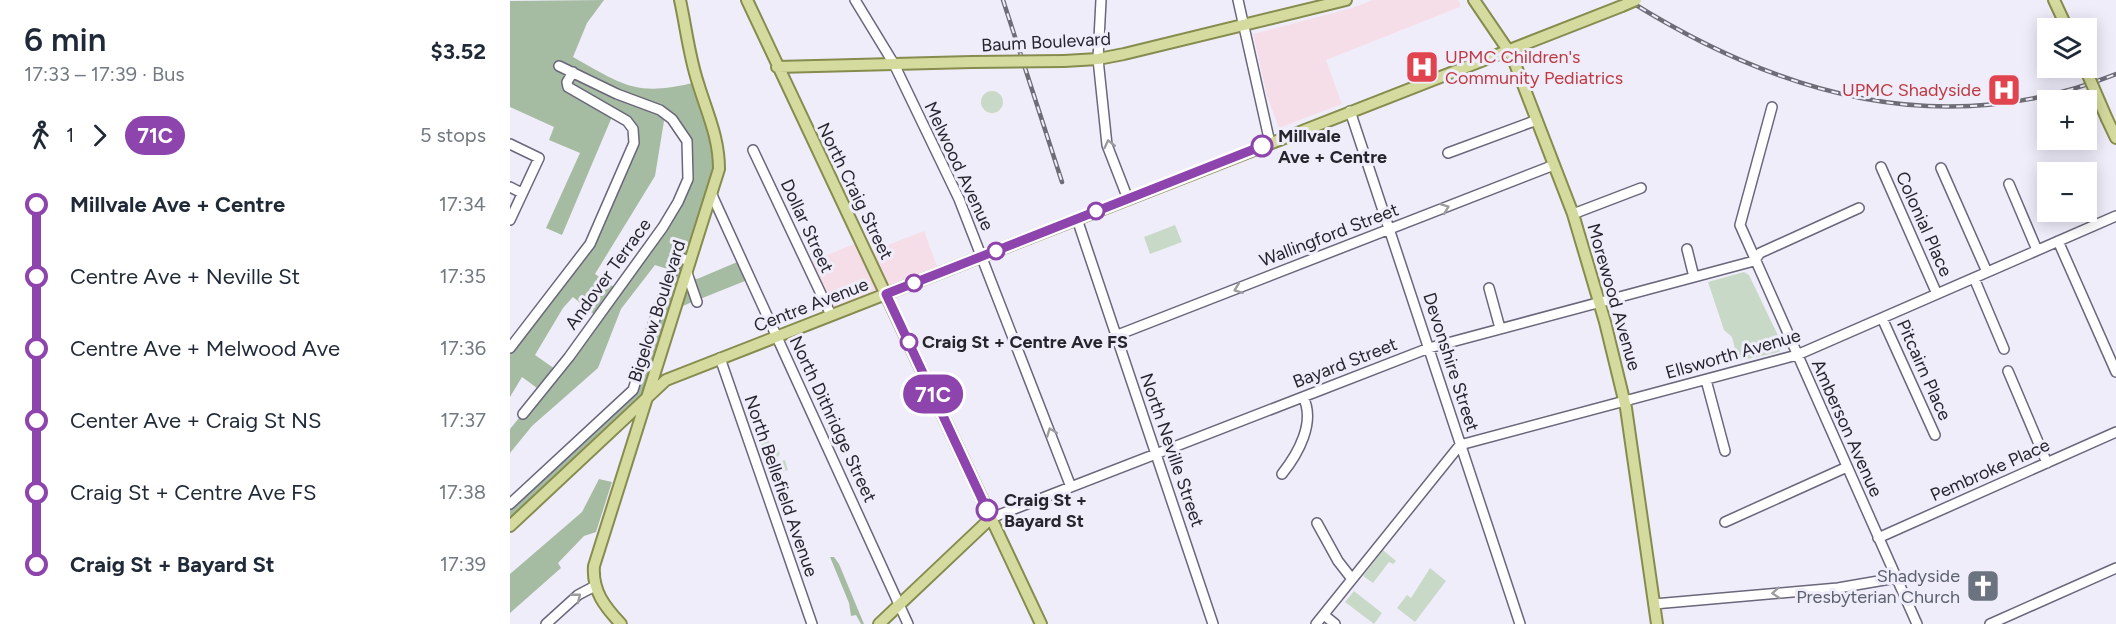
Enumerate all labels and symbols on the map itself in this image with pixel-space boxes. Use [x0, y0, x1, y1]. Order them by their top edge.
street label: Baum Boulevard [981, 28, 1111, 56]
place label: UPMC Children's Community Pediatrics [1445, 46, 1623, 89]
hospital icon: UPMC Children's Community Pediatrics [1404, 49, 1440, 85]
hospital icon: UPMC Shadyside [1986, 72, 2022, 108]
place label: UPMC Shadyside [1842, 79, 1981, 101]
street label: Melwood Avenue [920, 98, 999, 234]
street label: North Craig Street [812, 119, 898, 263]
place label: Millvale Ave + Centre [1278, 125, 1387, 168]
marker: Millvale Ave + Centre [1251, 135, 1273, 157]
one-way arrow [1103, 139, 1116, 149]
street label: Colonial Place [1891, 168, 1957, 280]
street label: Dollar Street [776, 176, 838, 277]
street label: Wallingford Street [1256, 198, 1402, 272]
unlabelled marker [1087, 202, 1105, 220]
one-way arrow [1438, 203, 1449, 215]
street label: Andover Terrace [560, 214, 656, 334]
street label: Morewood Avenue [1582, 221, 1646, 373]
street label: Bigelow Boulevard [624, 237, 690, 385]
unlabelled marker [987, 242, 1005, 260]
street label: Centre Avenue [751, 273, 872, 337]
unlabelled marker [905, 274, 923, 292]
one-way arrow [1233, 281, 1244, 294]
street label: Devonshire Street [1418, 290, 1484, 435]
street label: Pitcairn Place [1892, 316, 1956, 424]
street label: Ellsworth Avenue [1663, 324, 1803, 384]
place label: Craig St + Centre Ave FS [922, 331, 1128, 353]
street label: North Dithridge Street [785, 332, 881, 506]
marker: Craig St + Centre Ave FS [900, 333, 918, 351]
street label: Bayard Street [1290, 333, 1400, 393]
street label: Amberson Avenue [1807, 356, 1887, 500]
street label: North Neville Street [1135, 370, 1209, 530]
line badge: 71C [898, 374, 968, 414]
street label: North Bellefield Avenue [740, 392, 823, 580]
one-way arrow [1046, 427, 1058, 438]
street label: Pembroke Place [1927, 434, 2053, 506]
place label: Craig St + Bayard St [1004, 489, 1087, 532]
marker: Craig St + Bayard St [976, 499, 998, 521]
place label: Shadyside Presbyterian Church [1796, 565, 1960, 608]
church icon: Shadyside Presbyterian Church [1965, 568, 2001, 604]
one-way arrow [1771, 587, 1780, 600]
one-way arrow [570, 593, 581, 604]

